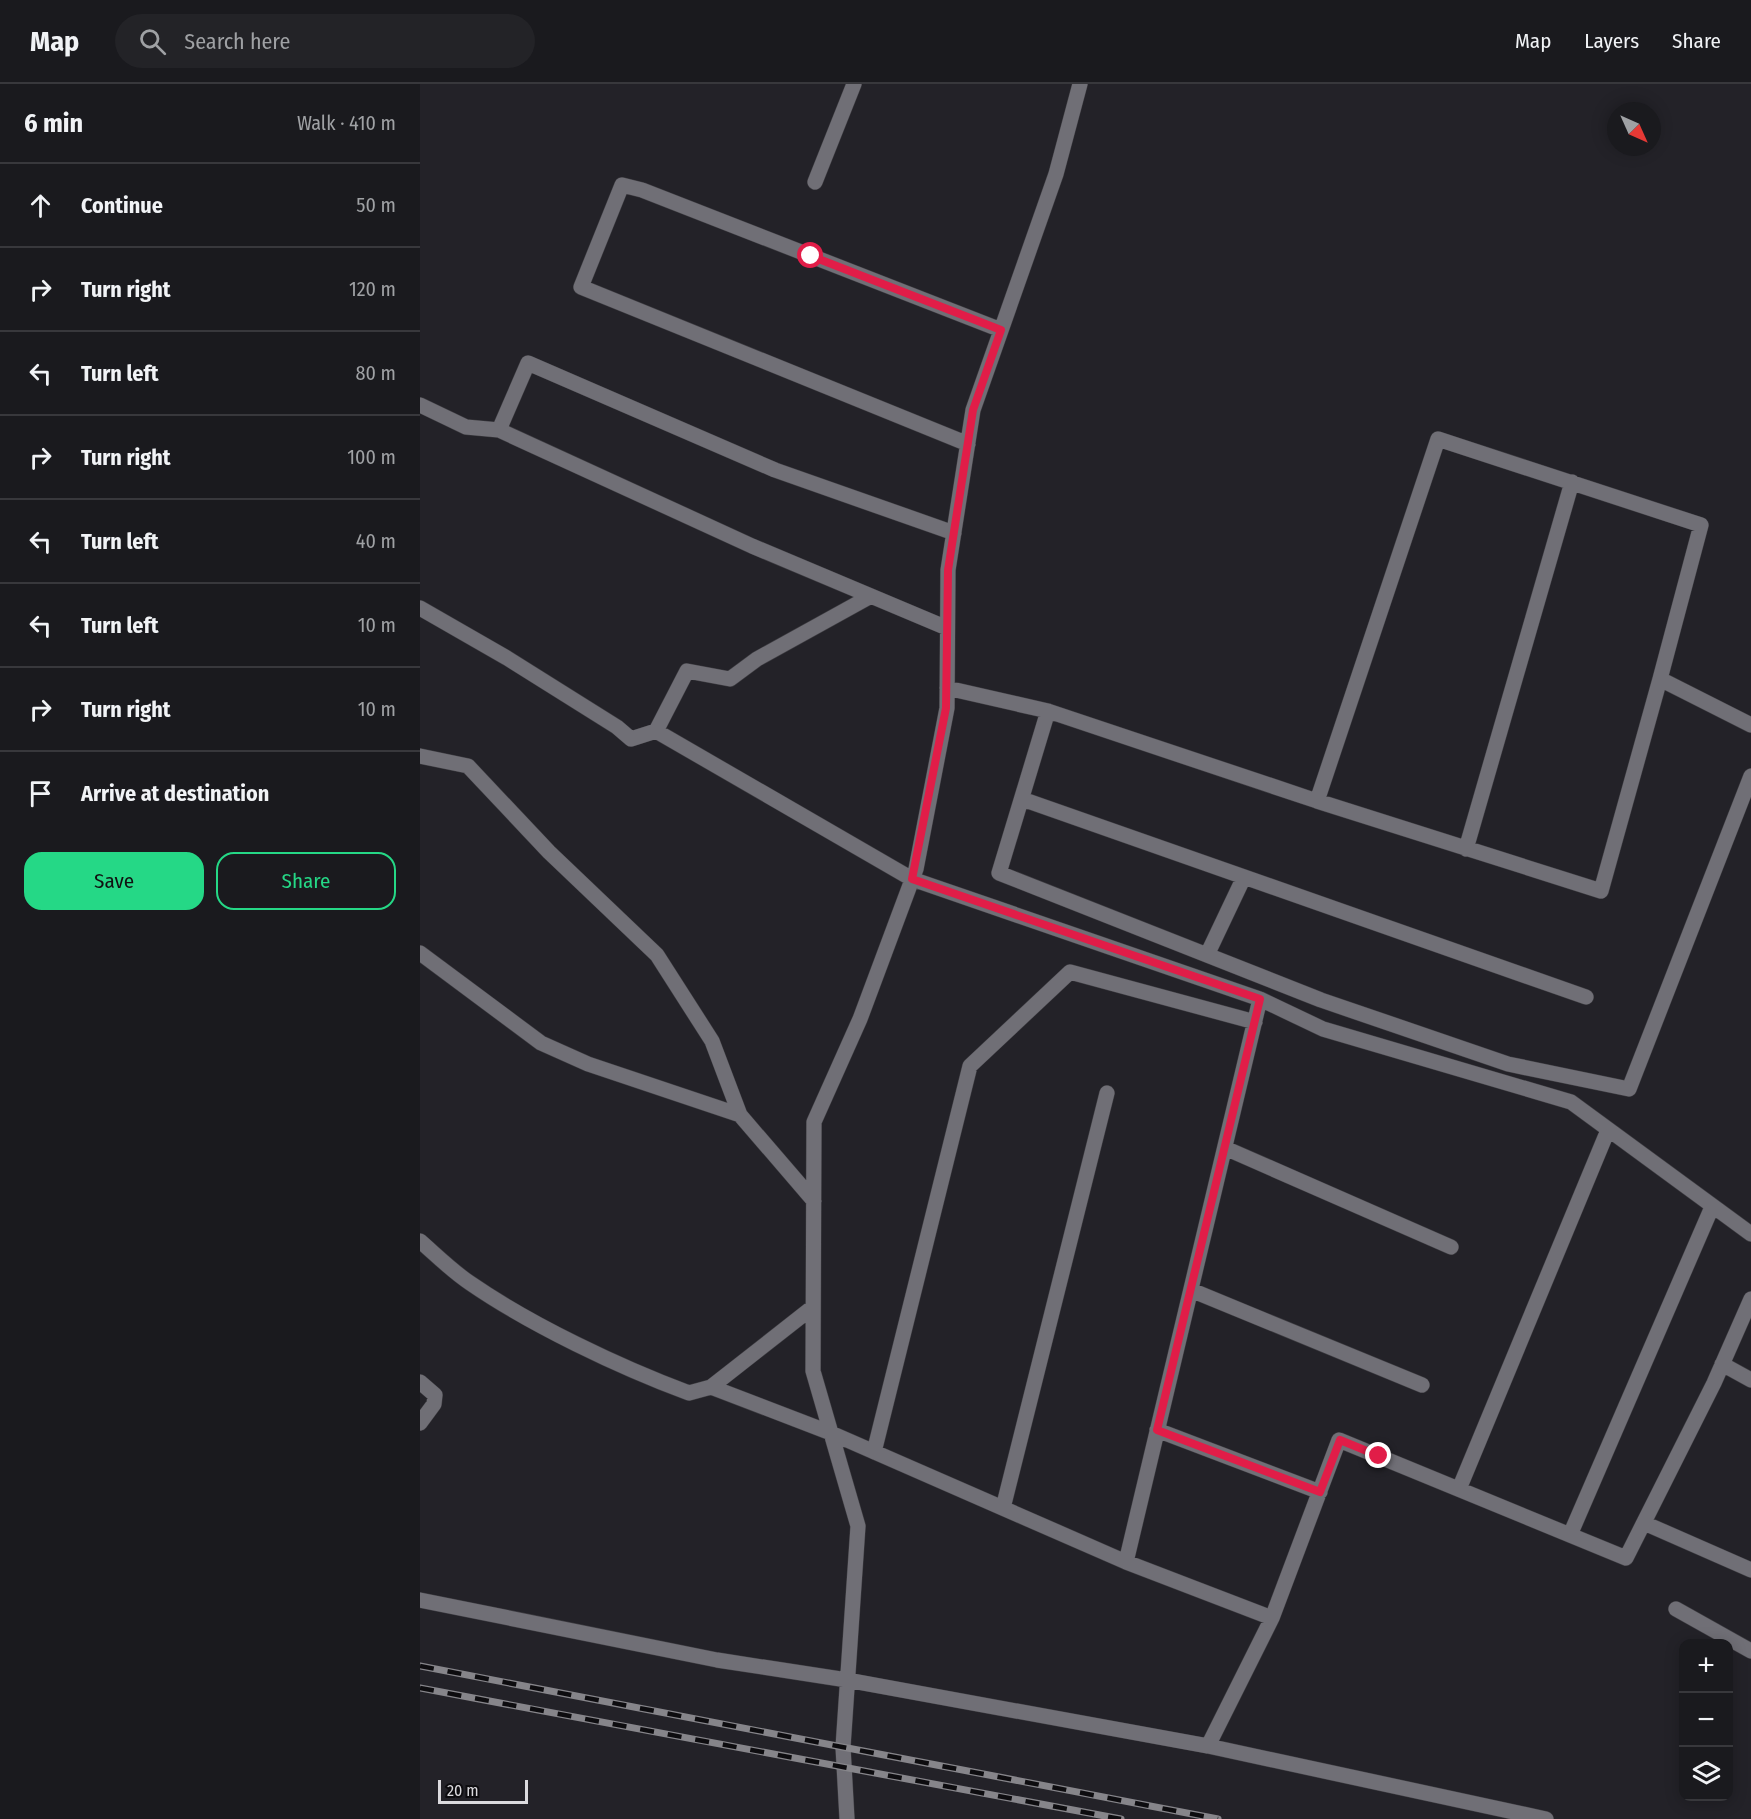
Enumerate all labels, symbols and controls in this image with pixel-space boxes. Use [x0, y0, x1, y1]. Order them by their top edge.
search box [115, 14, 535, 68]
text: Map [30, 25, 79, 58]
icon: search [136, 25, 169, 58]
text: Search here [184, 28, 290, 55]
text: Map [1515, 28, 1551, 54]
text: Layers [1584, 28, 1639, 54]
text: Share [1672, 28, 1721, 54]
north arrow [1607, 102, 1661, 156]
text: 6 min [24, 108, 83, 139]
text: Walk · 410 m [297, 111, 396, 135]
icon: ahead [24, 189, 57, 222]
text: Continue [81, 192, 163, 219]
text: 50 m [356, 193, 396, 217]
route start [797, 242, 823, 268]
icon: right [24, 273, 57, 306]
text: Turn right [81, 276, 170, 303]
text: 120 m [349, 277, 396, 301]
icon: left [24, 357, 57, 390]
text: Turn left [81, 360, 159, 387]
text: 80 m [356, 361, 396, 385]
icon: right [24, 441, 57, 474]
text: Turn right [81, 444, 170, 471]
text: 100 m [347, 445, 396, 469]
icon: left [24, 525, 57, 558]
text: Turn left [81, 528, 159, 555]
text: 40 m [356, 529, 396, 553]
icon: left [24, 609, 57, 642]
text: Turn left [81, 612, 159, 639]
text: 10 m [358, 613, 396, 637]
icon: right [24, 693, 57, 726]
text: Turn right [81, 696, 170, 723]
text: 10 m [358, 697, 396, 721]
icon: arrive [24, 777, 57, 810]
text: Arrive at destination [81, 780, 269, 807]
button: Save [24, 852, 204, 910]
button: Share [216, 852, 396, 910]
route end [1365, 1442, 1391, 1468]
map controls [1679, 1639, 1733, 1801]
button: + [1679, 1639, 1733, 1693]
button: − [1679, 1693, 1733, 1747]
button: layers [1679, 1747, 1733, 1801]
scale bar [438, 1777, 528, 1804]
text: 20 m [447, 1781, 478, 1800]

